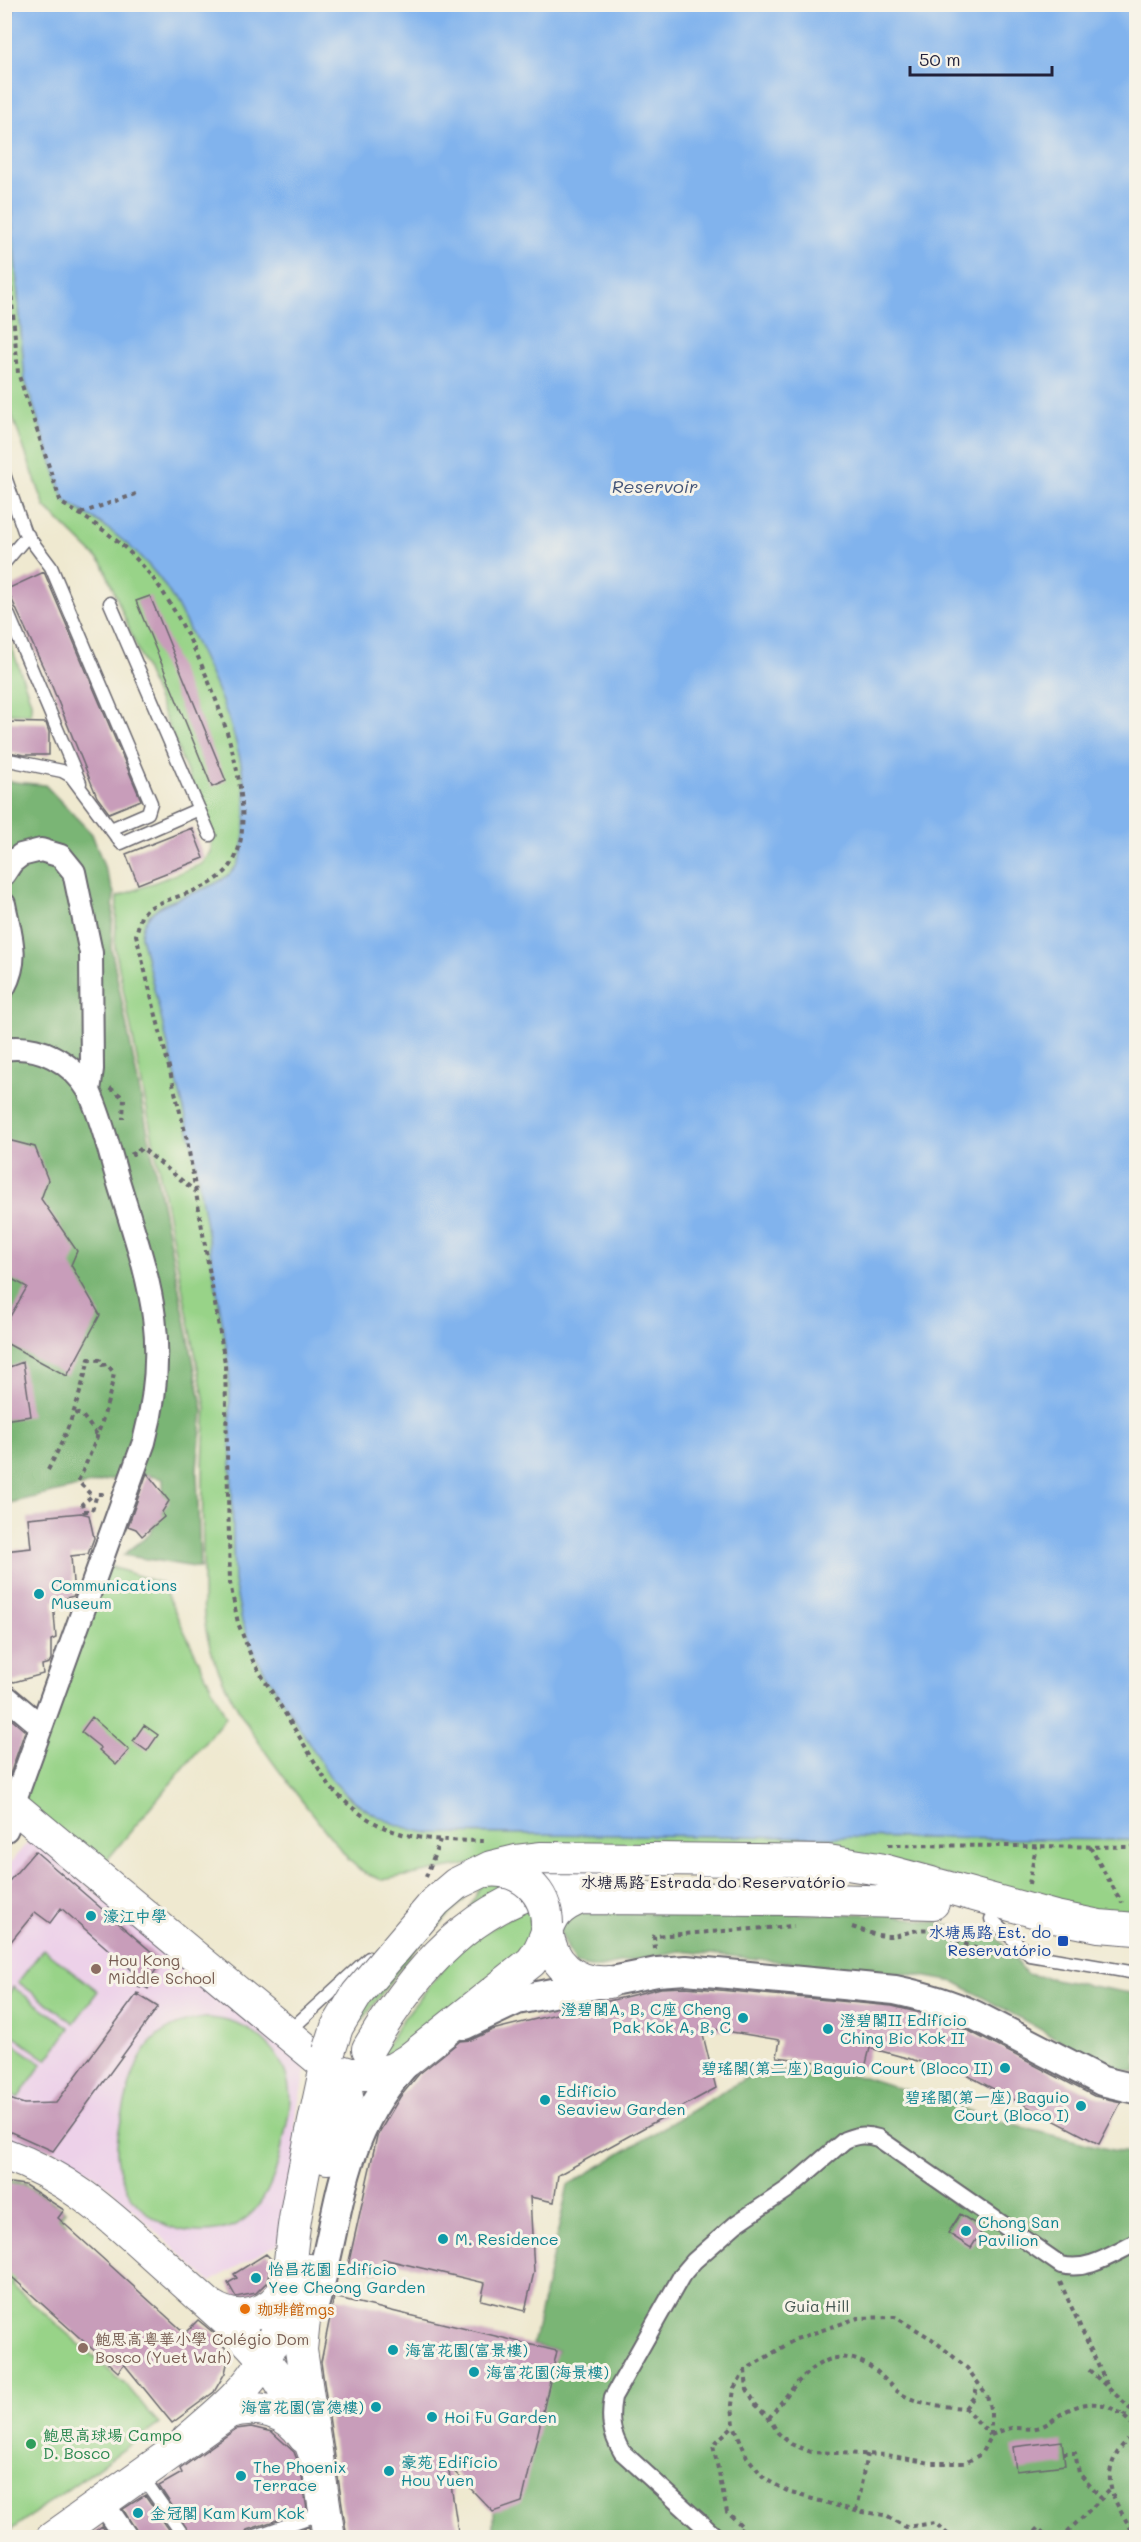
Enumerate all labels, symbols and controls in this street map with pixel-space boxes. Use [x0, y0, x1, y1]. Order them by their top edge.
scale bar [910, 39, 1052, 77]
text: 50 m [919, 47, 961, 71]
water label: Reservoir [612, 474, 698, 498]
place label: Communications Museum [51, 1574, 177, 1613]
marker: Communications Museum [32, 1587, 46, 1601]
street label: 水塘馬路 Estrada do Reservatório [581, 1871, 845, 1892]
place label: 濠江中學 [103, 1905, 167, 1926]
marker: 濠江中學 [84, 1909, 98, 1923]
place label: 水塘馬路 Est. do Reservatório [928, 1921, 1051, 1960]
marker: 水塘馬路 Est. do Reservatório [1056, 1934, 1070, 1948]
place label: Hou Kong Middle School [108, 1949, 215, 1988]
marker: Hou Kong Middle School [89, 1962, 103, 1976]
place label: 澄碧閣A, B, C座 Cheng Pak Kok A, B, C [561, 1998, 731, 2037]
place label: 澄碧閣II Edifício Ching Bic Kok II [840, 2009, 966, 2048]
marker: 澄碧閣A, B, C座 Cheng Pak Kok A, B, C [736, 2011, 750, 2025]
marker: 澄碧閣II Edifício Ching Bic Kok II [821, 2022, 835, 2036]
place label: 碧瑤閣(第二座) Baguio Court (Bloco II) [701, 2057, 993, 2078]
marker: 碧瑤閣(第二座) Baguio Court (Bloco II) [998, 2061, 1012, 2075]
place label: Edifício Seaview Garden [557, 2080, 685, 2119]
place label: 碧瑤閣(第一座) Baguio Court (Bloco I) [905, 2086, 1069, 2125]
marker: Edifício Seaview Garden [538, 2093, 552, 2107]
marker: 碧瑤閣(第一座) Baguio Court (Bloco I) [1074, 2099, 1088, 2113]
place label: Chong San Pavilion [978, 2211, 1059, 2250]
marker: Chong San Pavilion [959, 2224, 973, 2238]
place label: M. Residence [455, 2228, 559, 2249]
marker: M. Residence [436, 2232, 450, 2246]
place label: 怡昌花園 Edifício Yee Cheong Garden [268, 2258, 425, 2297]
marker: 怡昌花園 Edifício Yee Cheong Garden [249, 2271, 263, 2285]
park label: Guia Hill [785, 2295, 849, 2316]
place label: 珈琲館mgs [257, 2298, 335, 2319]
marker: 珈琲館mgs [238, 2302, 252, 2316]
place label: 鮑思高粵華小學 Colégio Dom Bosco (Yuet Wah) [95, 2328, 309, 2367]
place label: 海富花園(富景樓) [405, 2339, 528, 2360]
marker: 鮑思高粵華小學 Colégio Dom Bosco (Yuet Wah) [76, 2341, 90, 2355]
marker: 海富花園(富景樓) [386, 2343, 400, 2357]
place label: 海富花園(海景樓) [486, 2361, 609, 2382]
marker: 海富花園(海景樓) [467, 2365, 481, 2379]
place label: 海富花園(富德樓) [241, 2396, 364, 2417]
marker: 海富花園(富德樓) [369, 2400, 383, 2414]
place label: Hoi Fu Garden [444, 2406, 557, 2427]
marker: Hoi Fu Garden [425, 2410, 439, 2424]
place label: 鮑思高球場 Campo D. Bosco [43, 2424, 182, 2463]
marker: 鮑思高球場 Campo D. Bosco [24, 2437, 38, 2451]
place label: 豪苑 Edifício Hou Yuen [401, 2451, 497, 2490]
place label: The Phoenix Terrace [253, 2456, 346, 2495]
marker: 豪苑 Edifício Hou Yuen [382, 2464, 396, 2478]
marker: The Phoenix Terrace [234, 2469, 248, 2483]
place label: 金冠閣 Kam Kum Kok [150, 2502, 305, 2523]
marker: 金冠閣 Kam Kum Kok [131, 2506, 145, 2520]

